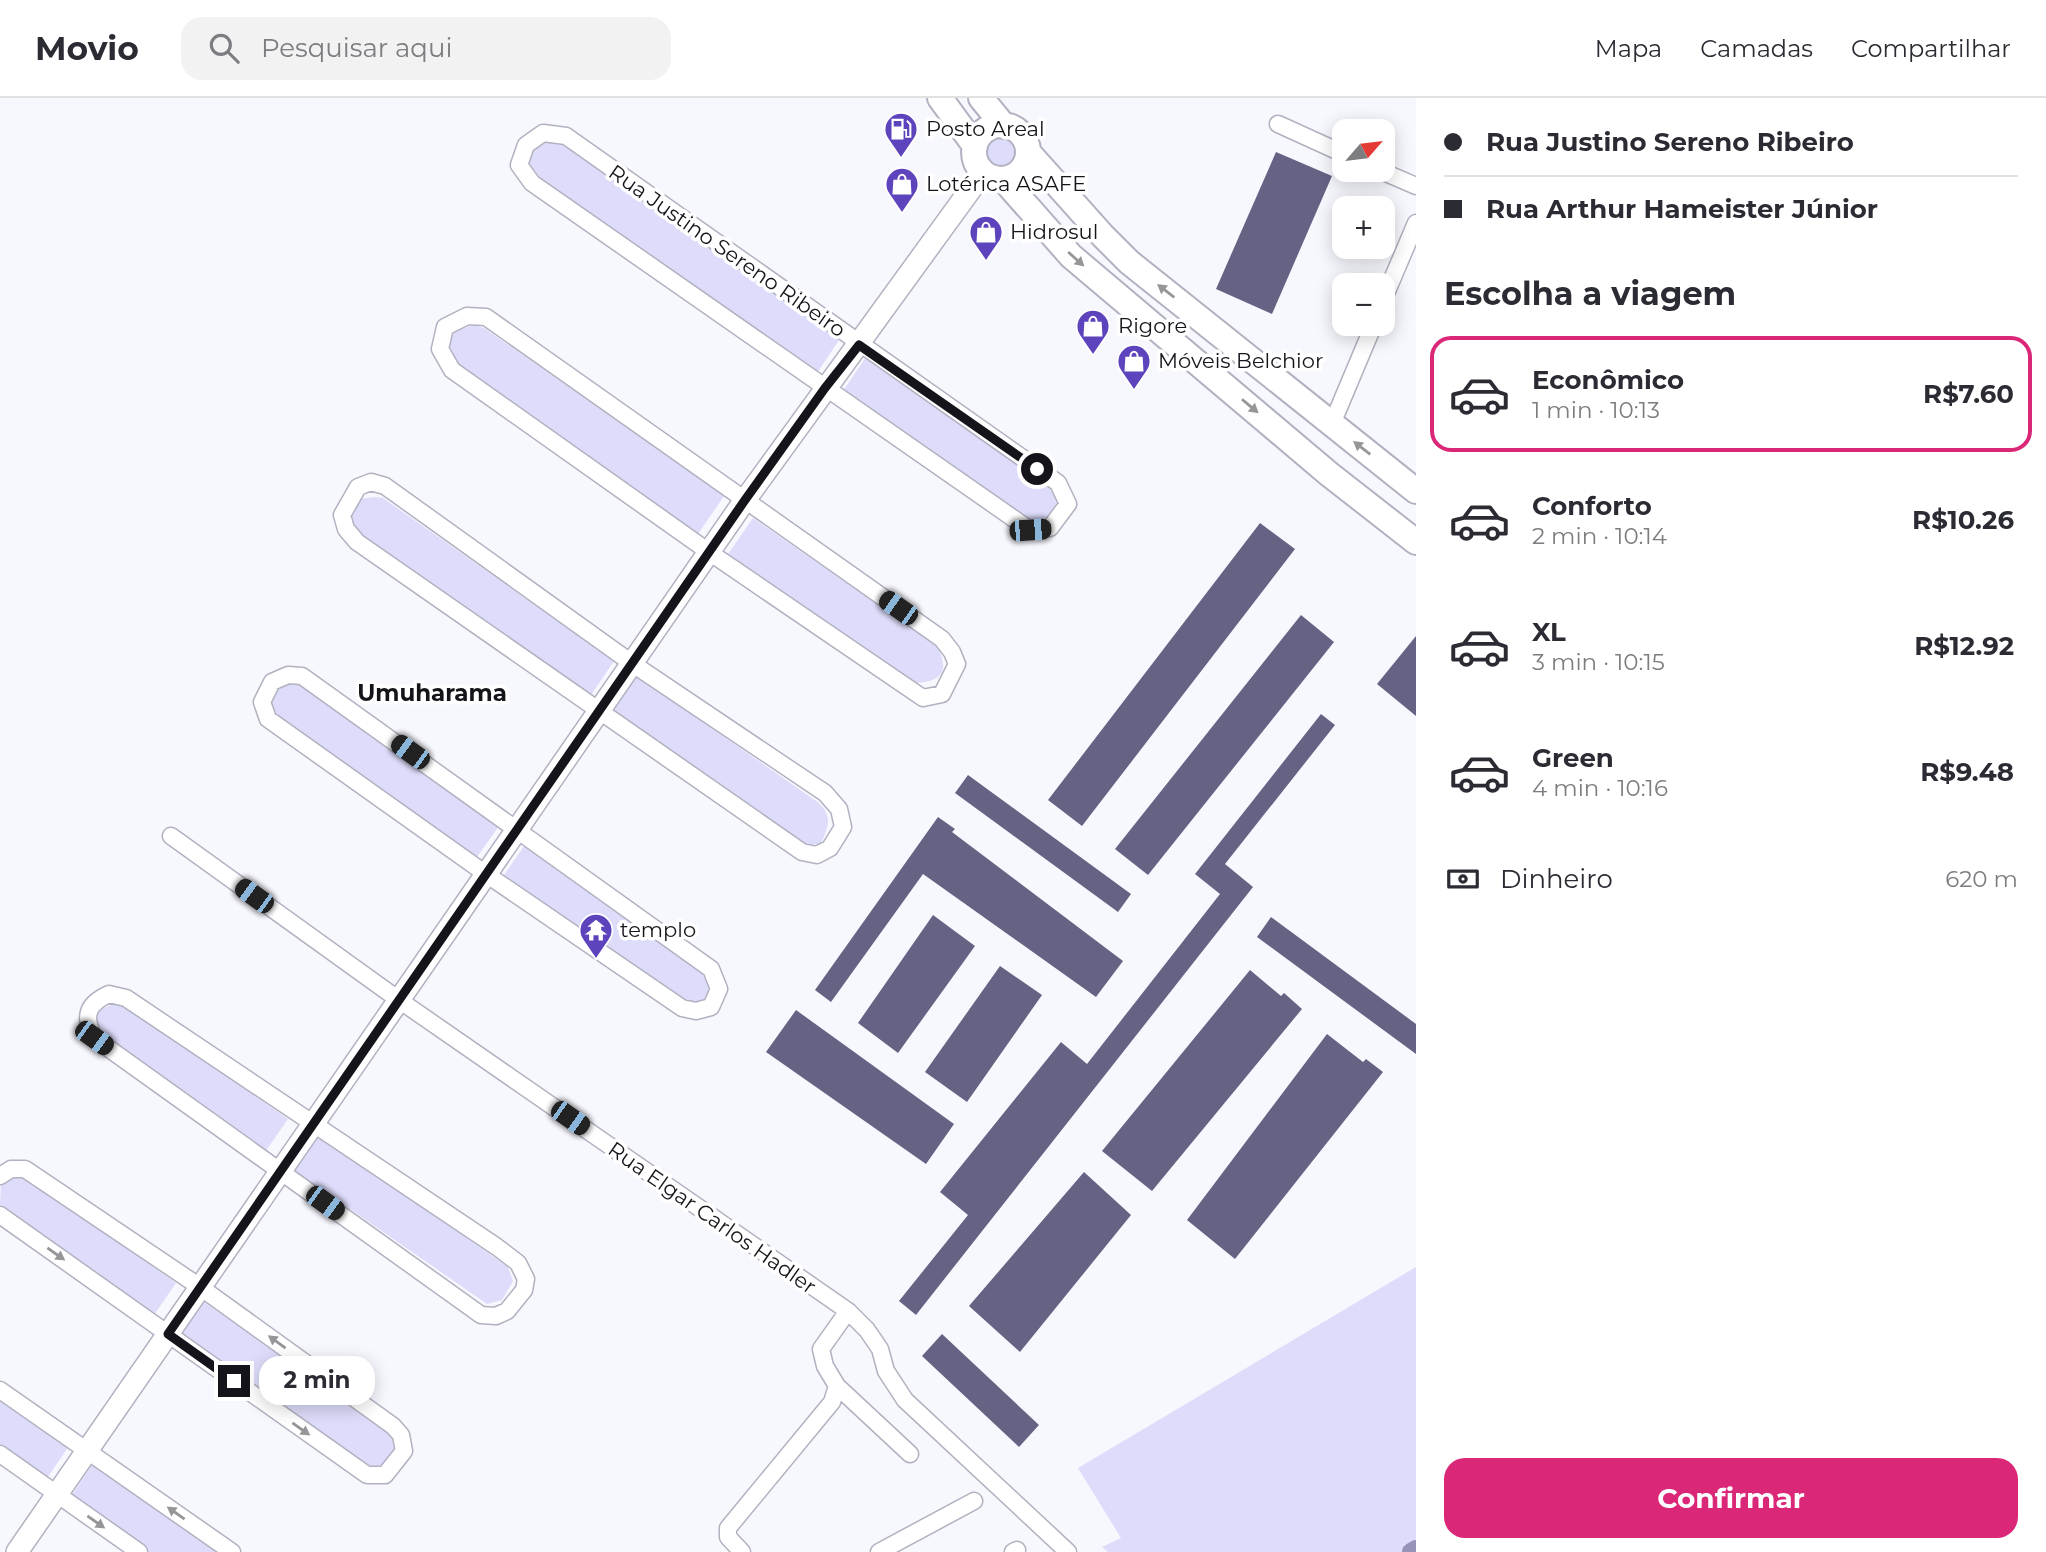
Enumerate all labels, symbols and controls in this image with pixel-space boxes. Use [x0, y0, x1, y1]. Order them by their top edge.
search box [181, 17, 671, 80]
text: Movio [35, 28, 139, 68]
icon: search [205, 29, 243, 67]
text: Pesquisar aqui [261, 32, 452, 64]
text: Mapa [1595, 34, 1662, 63]
text: Camadas [1700, 34, 1813, 63]
text: Compartilhar [1851, 34, 2011, 63]
fuel station icon: Posto Areal [882, 110, 920, 159]
place label: Posto Areal [926, 116, 1045, 141]
north arrow [1332, 119, 1395, 182]
map controls [1332, 119, 1395, 336]
text: Rua Justino Sereno Ribeiro [1486, 126, 1854, 158]
street label: Rua Justino Sereno Ribeiro [604, 159, 850, 342]
shop icon: Lotérica ASAFE [883, 165, 921, 214]
place label: Lotérica ASAFE [926, 171, 1086, 196]
text: Rua Arthur Hameister Júnior [1486, 193, 1878, 225]
button: + [1332, 196, 1395, 259]
shop icon: Hidrosul [967, 213, 1005, 262]
place label: Hidrosul [1010, 219, 1098, 244]
one-way arrow [1067, 251, 1084, 267]
button: − [1332, 273, 1395, 336]
text: Escolha a viagem [1444, 274, 1736, 313]
one-way arrow [1157, 284, 1175, 298]
shop icon: Rigore [1074, 307, 1112, 356]
place label: Rigore [1118, 313, 1187, 338]
shop icon: Móveis Belchior [1115, 342, 1153, 391]
place label: Móveis Belchior [1158, 348, 1323, 373]
icon: car [1448, 363, 1511, 426]
text: Econômico [1532, 364, 1684, 396]
text: R$7.60 [1923, 378, 2014, 410]
text: 1 min · 10:13 [1532, 396, 1660, 424]
one-way arrow [1240, 399, 1258, 414]
one-way arrow [1354, 441, 1372, 456]
route start [1021, 453, 1053, 485]
icon: car [1448, 489, 1511, 552]
text: Conforto [1532, 490, 1652, 522]
text: R$10.26 [1912, 504, 2014, 536]
car [1009, 518, 1052, 542]
text: 2 min · 10:14 [1532, 522, 1667, 550]
car [875, 587, 922, 629]
icon: car [1448, 615, 1511, 678]
text: XL [1532, 616, 1566, 648]
text: R$12.92 [1914, 630, 2014, 662]
text: 3 min · 10:15 [1532, 648, 1665, 676]
district label: Umuharama [357, 679, 507, 707]
car [387, 731, 434, 773]
icon: car [1448, 741, 1511, 804]
text: Green [1532, 742, 1614, 774]
text: R$9.48 [1920, 756, 2014, 788]
text: 4 min · 10:16 [1532, 774, 1668, 802]
icon: cash [1444, 860, 1482, 898]
text: Dinheiro [1500, 863, 1613, 895]
text: 620 m [1945, 865, 2018, 893]
car [231, 875, 278, 917]
temple icon: templo [577, 911, 615, 960]
place label: templo [620, 917, 696, 942]
car [71, 1017, 118, 1059]
car [547, 1097, 594, 1139]
street label: Rua Elgar Carlos Hadler [604, 1136, 821, 1299]
car [302, 1182, 349, 1224]
one-way arrow [47, 1247, 65, 1261]
one-way arrow [268, 1335, 286, 1349]
callout: 2 min [258, 1356, 374, 1406]
route end [218, 1365, 250, 1397]
text: 2 min [283, 1366, 351, 1394]
one-way arrow [292, 1422, 310, 1436]
button: Confirmar [1444, 1458, 2018, 1538]
one-way arrow [167, 1506, 185, 1520]
one-way arrow [87, 1515, 105, 1529]

